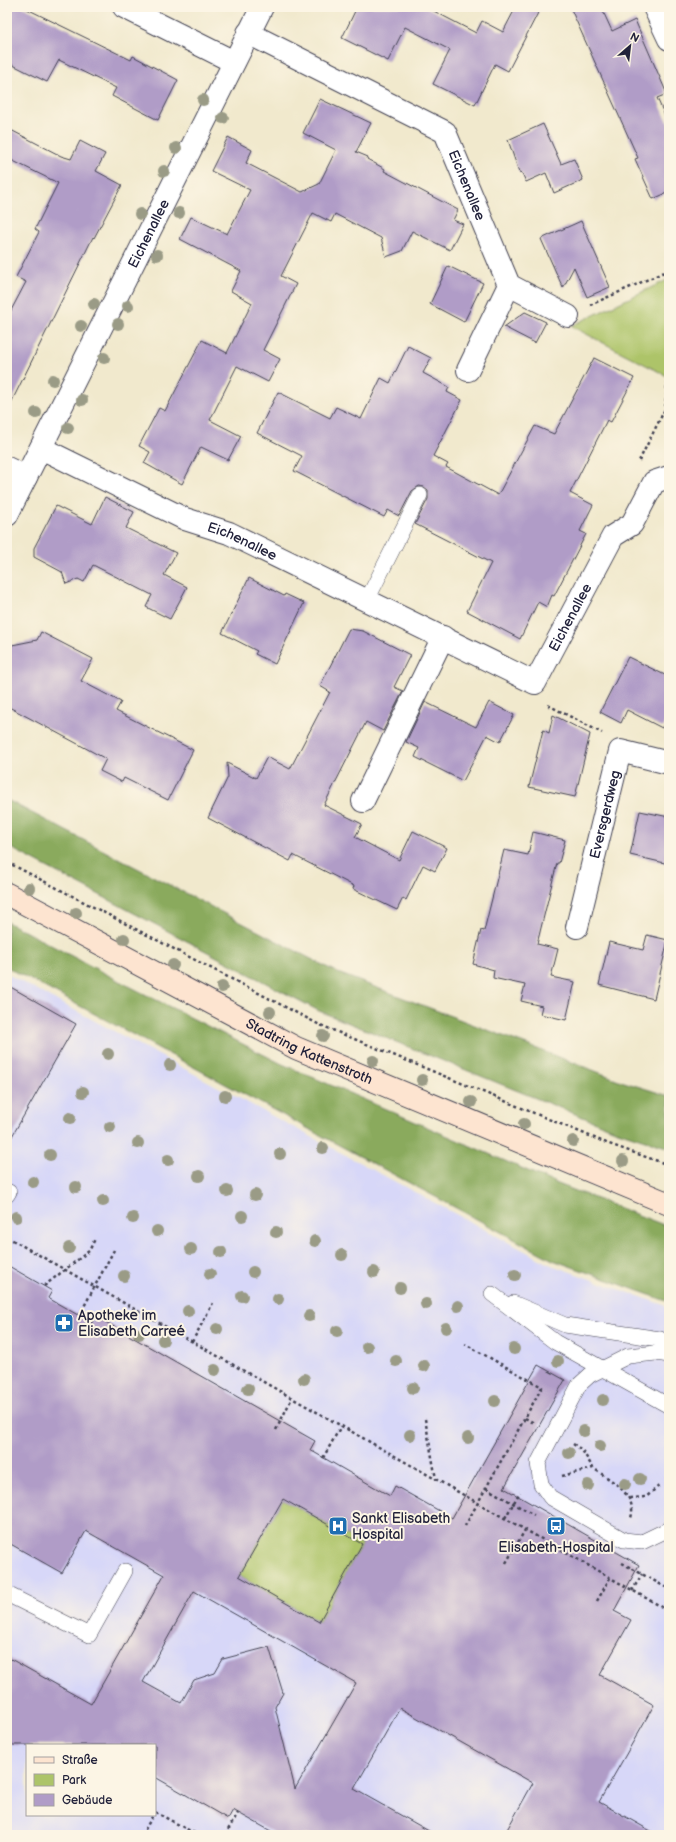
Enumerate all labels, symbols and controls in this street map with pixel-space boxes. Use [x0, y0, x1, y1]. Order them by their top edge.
north arrow [610, 26, 650, 66]
text: N [628, 30, 641, 45]
street label: Eichenallee [445, 147, 489, 223]
street label: Eichenallee [124, 196, 173, 271]
street label: Eichenallee [205, 518, 280, 564]
street label: Eichenallee [545, 580, 595, 654]
street label: Eversgerdweg [586, 768, 624, 860]
street label: Stadtring Kattenstroth [243, 1014, 376, 1088]
place label: Apotheke im Elisabeth Carreé [78, 1307, 185, 1340]
pharmacy icon: Apotheke im Elisabeth Carreé [53, 1312, 75, 1334]
place label: Sankt Elisabeth Hospital [352, 1510, 451, 1543]
hospital icon: Sankt Elisabeth Hospital [327, 1515, 349, 1537]
bus stop icon: Elisabeth-Hospital [545, 1515, 567, 1537]
place label: Elisabeth-Hospital [498, 1539, 614, 1556]
legend [26, 1744, 156, 1816]
text: Straße [62, 1753, 98, 1768]
text: Park [62, 1773, 86, 1788]
text: Gebäude [62, 1793, 112, 1808]

